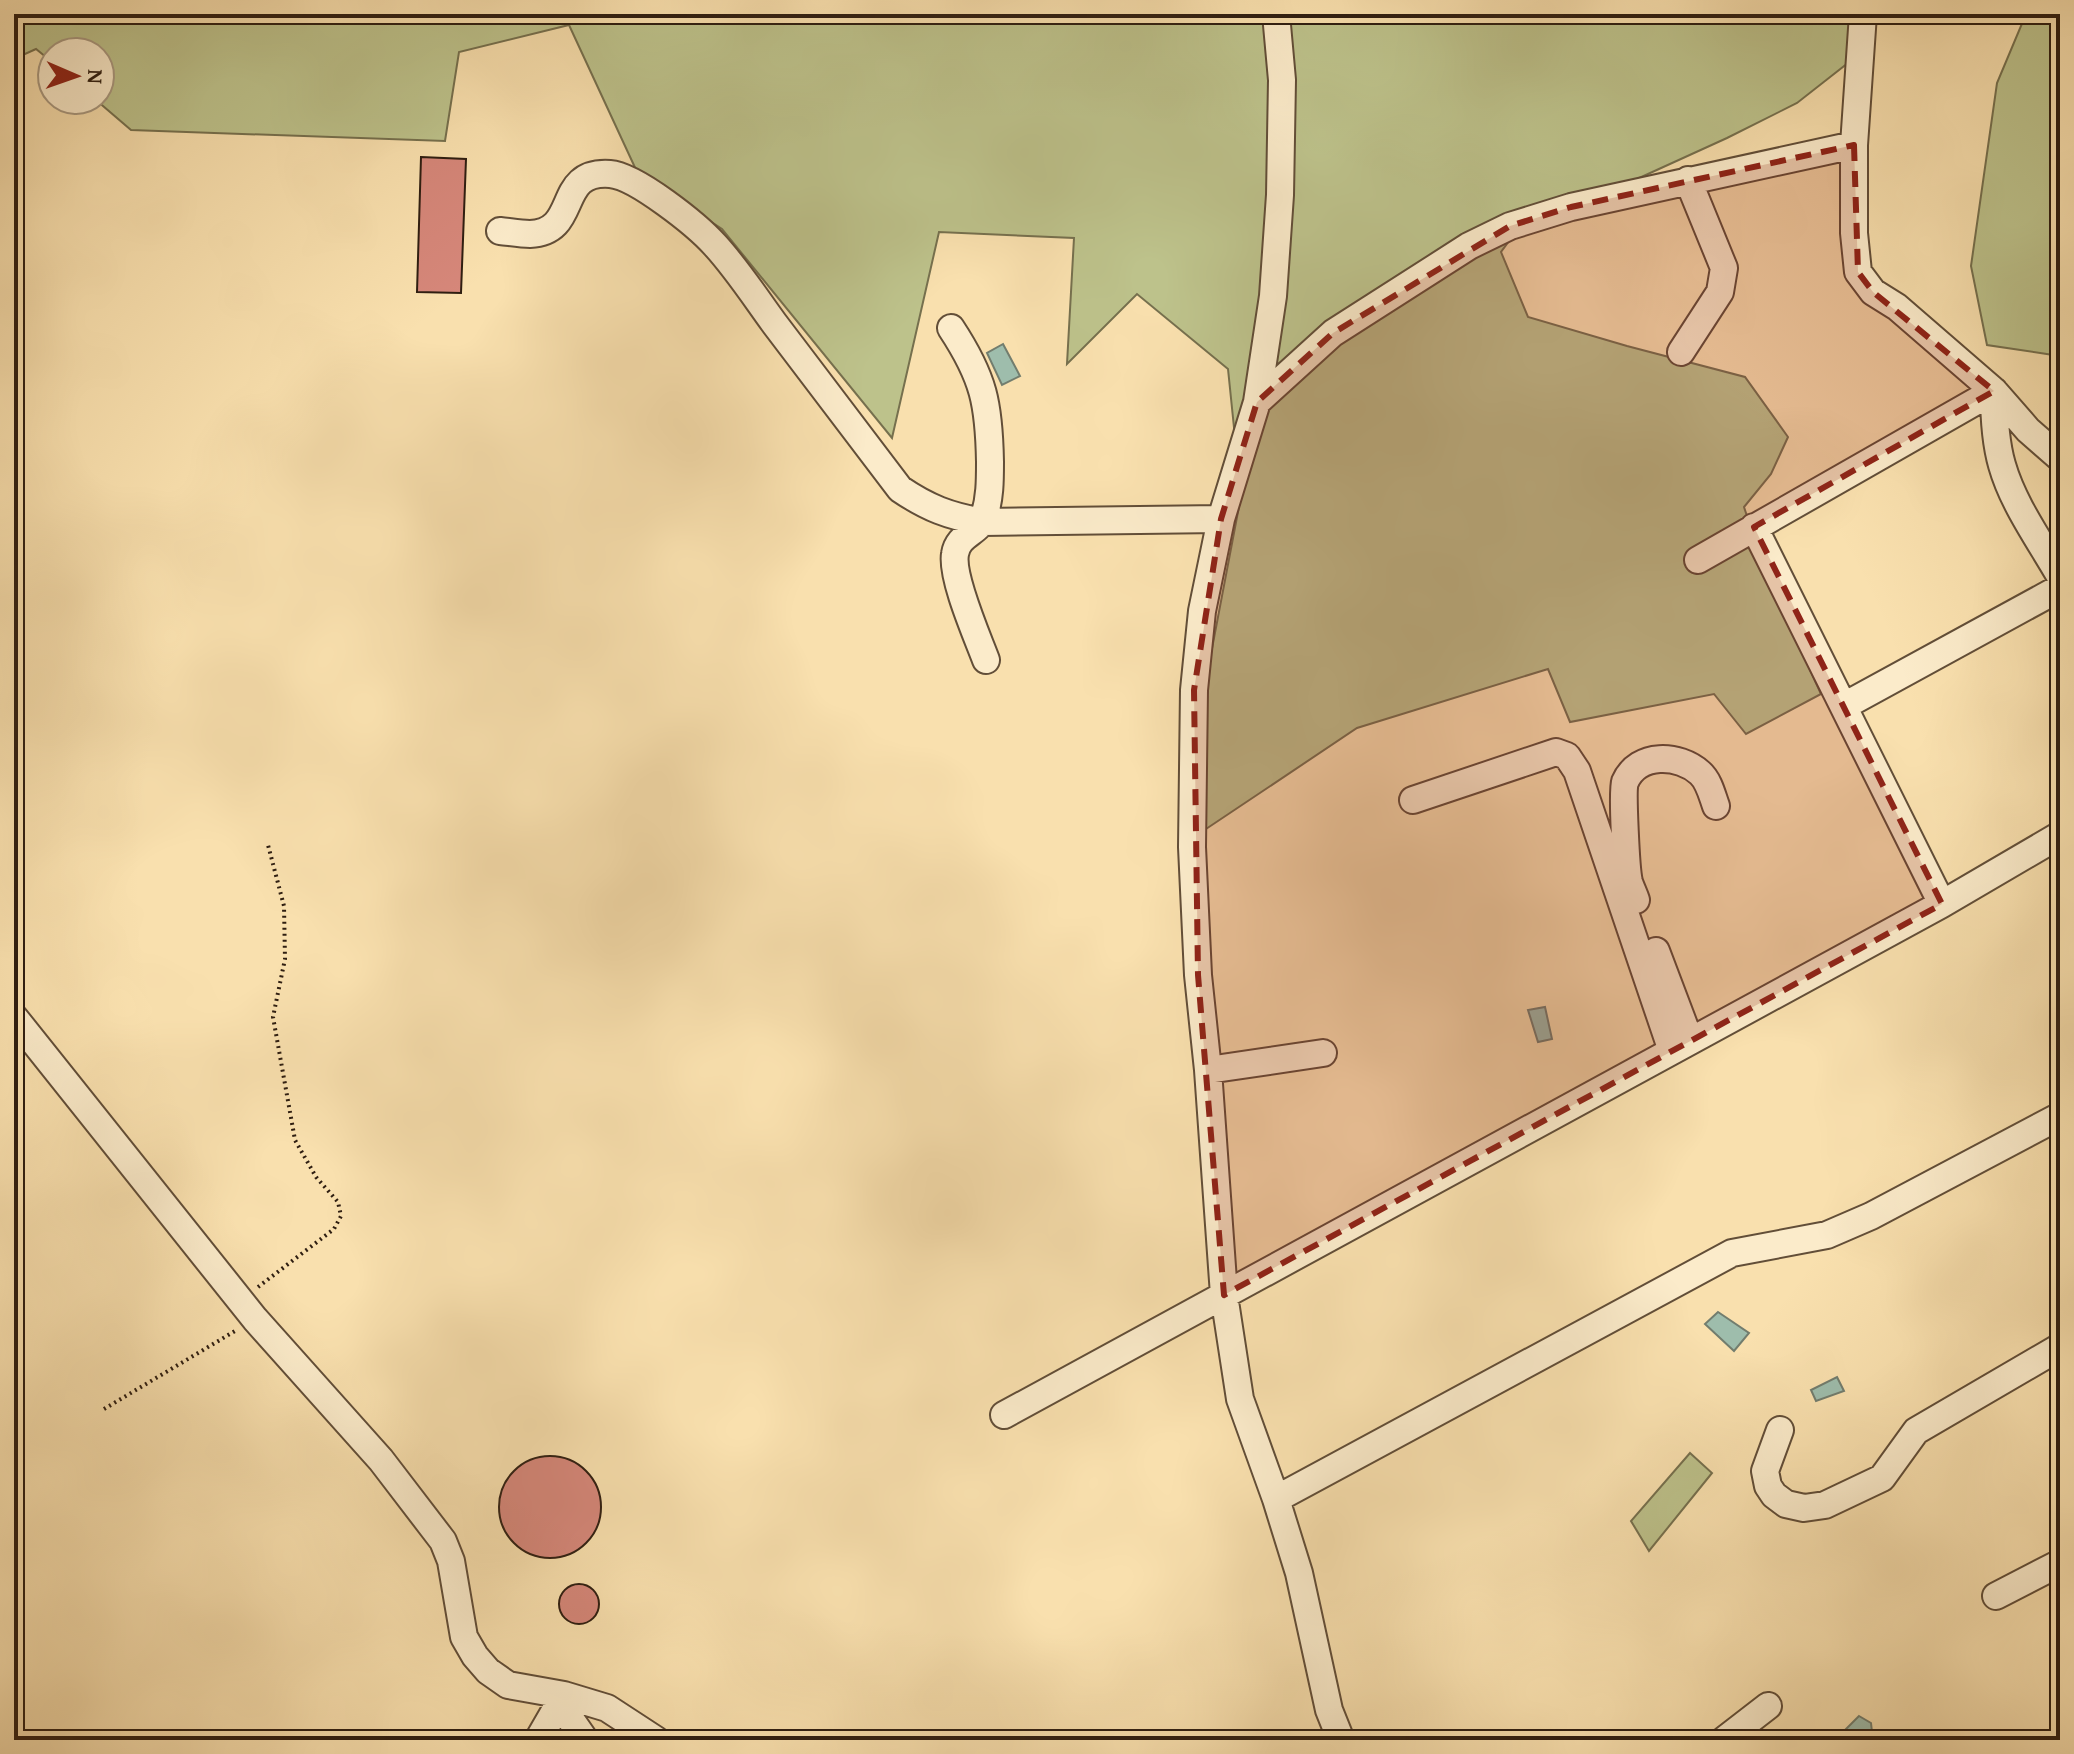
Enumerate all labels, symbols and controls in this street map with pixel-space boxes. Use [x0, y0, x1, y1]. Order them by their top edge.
north arrow [36, 36, 116, 116]
text: N [80, 69, 112, 85]

